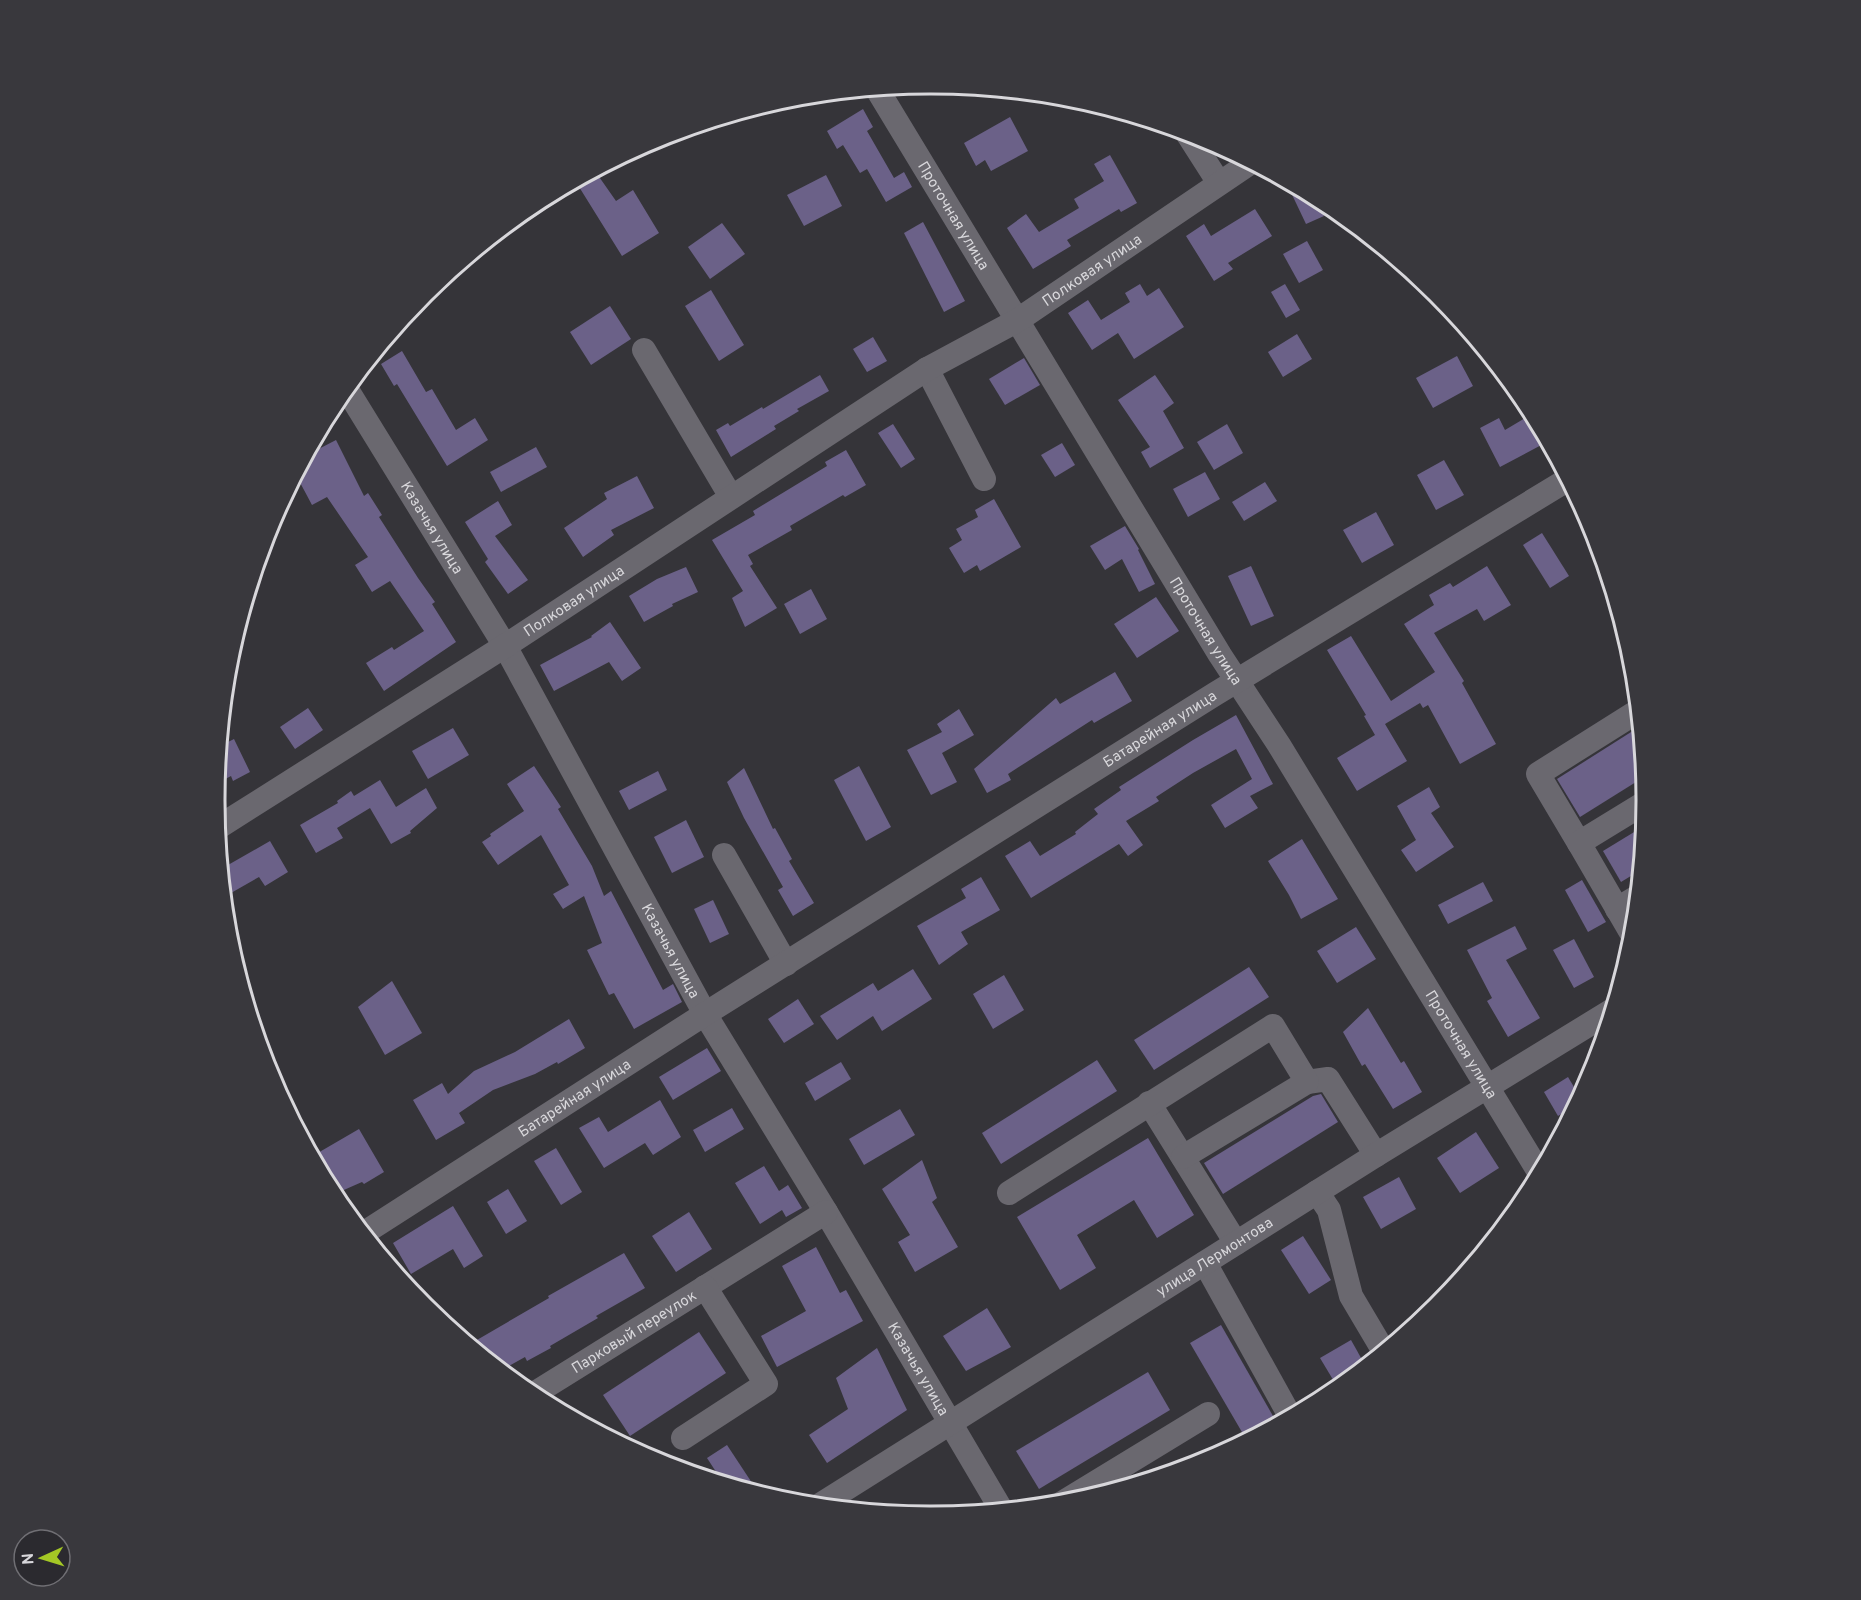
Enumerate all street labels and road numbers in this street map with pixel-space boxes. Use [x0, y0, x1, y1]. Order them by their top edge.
street label: Проточная улица [912, 159, 993, 274]
street label: Полковая улица [1039, 231, 1146, 312]
street label: Казачья улица [395, 479, 466, 578]
street label: Полковая улица [521, 562, 629, 642]
street label: Проточная улица [1164, 574, 1245, 689]
street label: Батарейная улица [1100, 687, 1221, 773]
street label: Казачья улица [636, 901, 703, 1002]
street label: Проточная улица [1420, 988, 1500, 1103]
street label: Батарейная улица [515, 1056, 635, 1142]
street label: улица Лермонтова [1153, 1214, 1277, 1302]
street label: Парковый переулок [569, 1287, 701, 1379]
street label: Казачья улица [882, 1319, 952, 1420]

